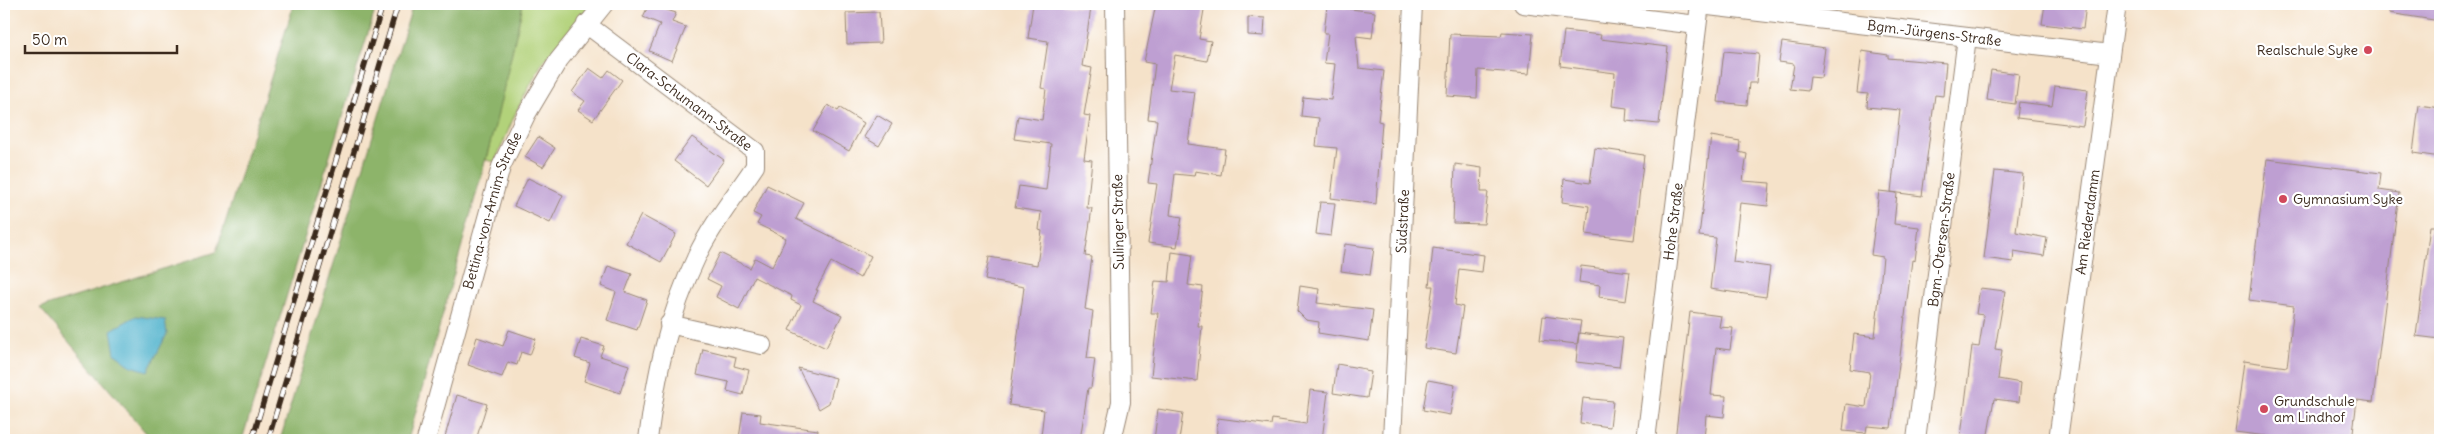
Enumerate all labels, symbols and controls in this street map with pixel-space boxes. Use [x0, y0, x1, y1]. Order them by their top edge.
street label: Bgm.-Jürgens-Straße [1866, 16, 2002, 50]
scale bar [25, 22, 178, 54]
text: 50 m [32, 30, 67, 49]
place label: Realschule Syke [2257, 41, 2358, 59]
marker: Realschule Syke [2362, 44, 2374, 56]
street label: Clara-Schumann-Straße [622, 48, 756, 155]
street label: Bettina-von-Arnim-Straße [459, 129, 526, 291]
street label: Am Riederdamm [2071, 168, 2104, 276]
street label: Bgm.-Otersen-Straße [1924, 171, 1959, 308]
street label: Sulinger Straße [1108, 174, 1128, 270]
street label: Hohe Straße [1659, 182, 1687, 261]
street label: Südstraße [1392, 189, 1413, 254]
place label: Gymnasium Syke [2293, 190, 2403, 208]
marker: Gymnasium Syke [2277, 193, 2289, 205]
place label: Grundschule am Lindhof [2274, 392, 2355, 426]
marker: Grundschule am Lindhof [2258, 403, 2270, 415]

